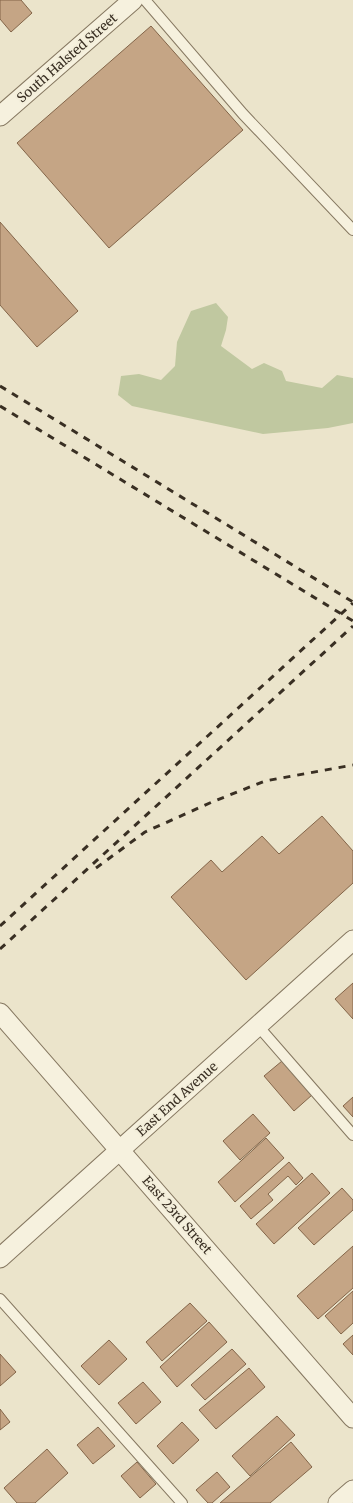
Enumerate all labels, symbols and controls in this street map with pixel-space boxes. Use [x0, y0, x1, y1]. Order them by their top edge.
street label: South Halsted Street [13, 10, 121, 106]
street label: East End Avenue [133, 1058, 221, 1140]
street label: East 23rd Street [138, 1172, 216, 1258]

